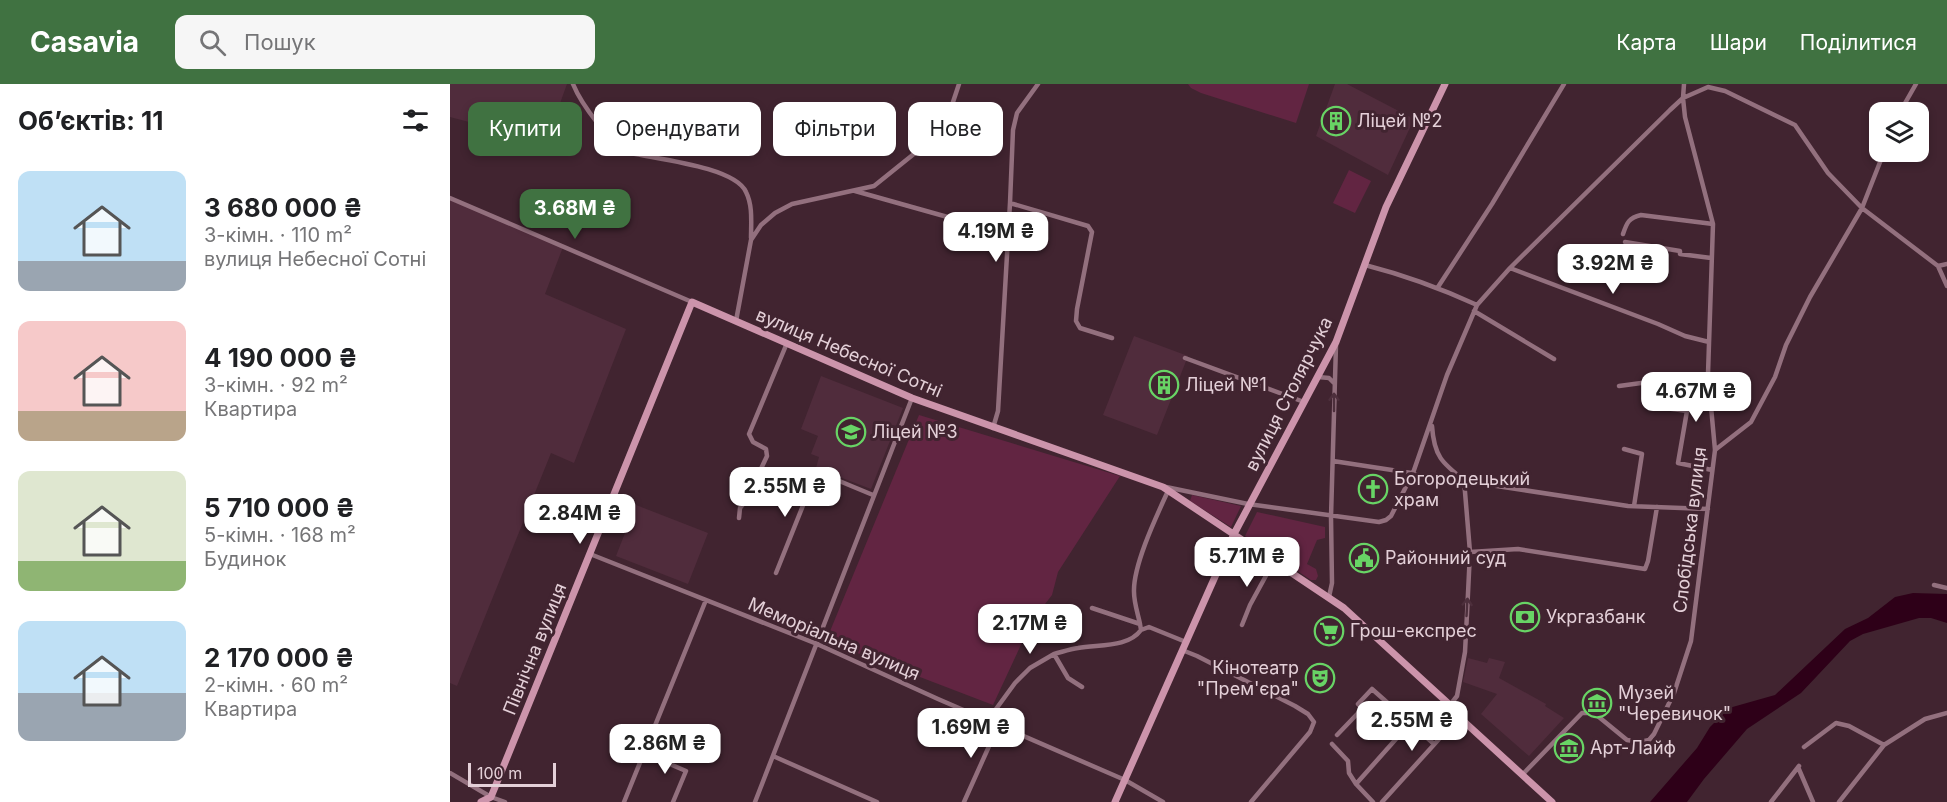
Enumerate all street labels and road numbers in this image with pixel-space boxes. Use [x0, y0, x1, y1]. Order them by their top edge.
street label: вулиця Небесної Сотні [753, 304, 945, 401]
street label: вулиця Столярчука [1241, 313, 1336, 474]
street label: Слобідська вулиця [1669, 446, 1710, 614]
street label: Північна вулиця [499, 580, 571, 718]
street label: Меморіальна вулиця [745, 593, 923, 684]

